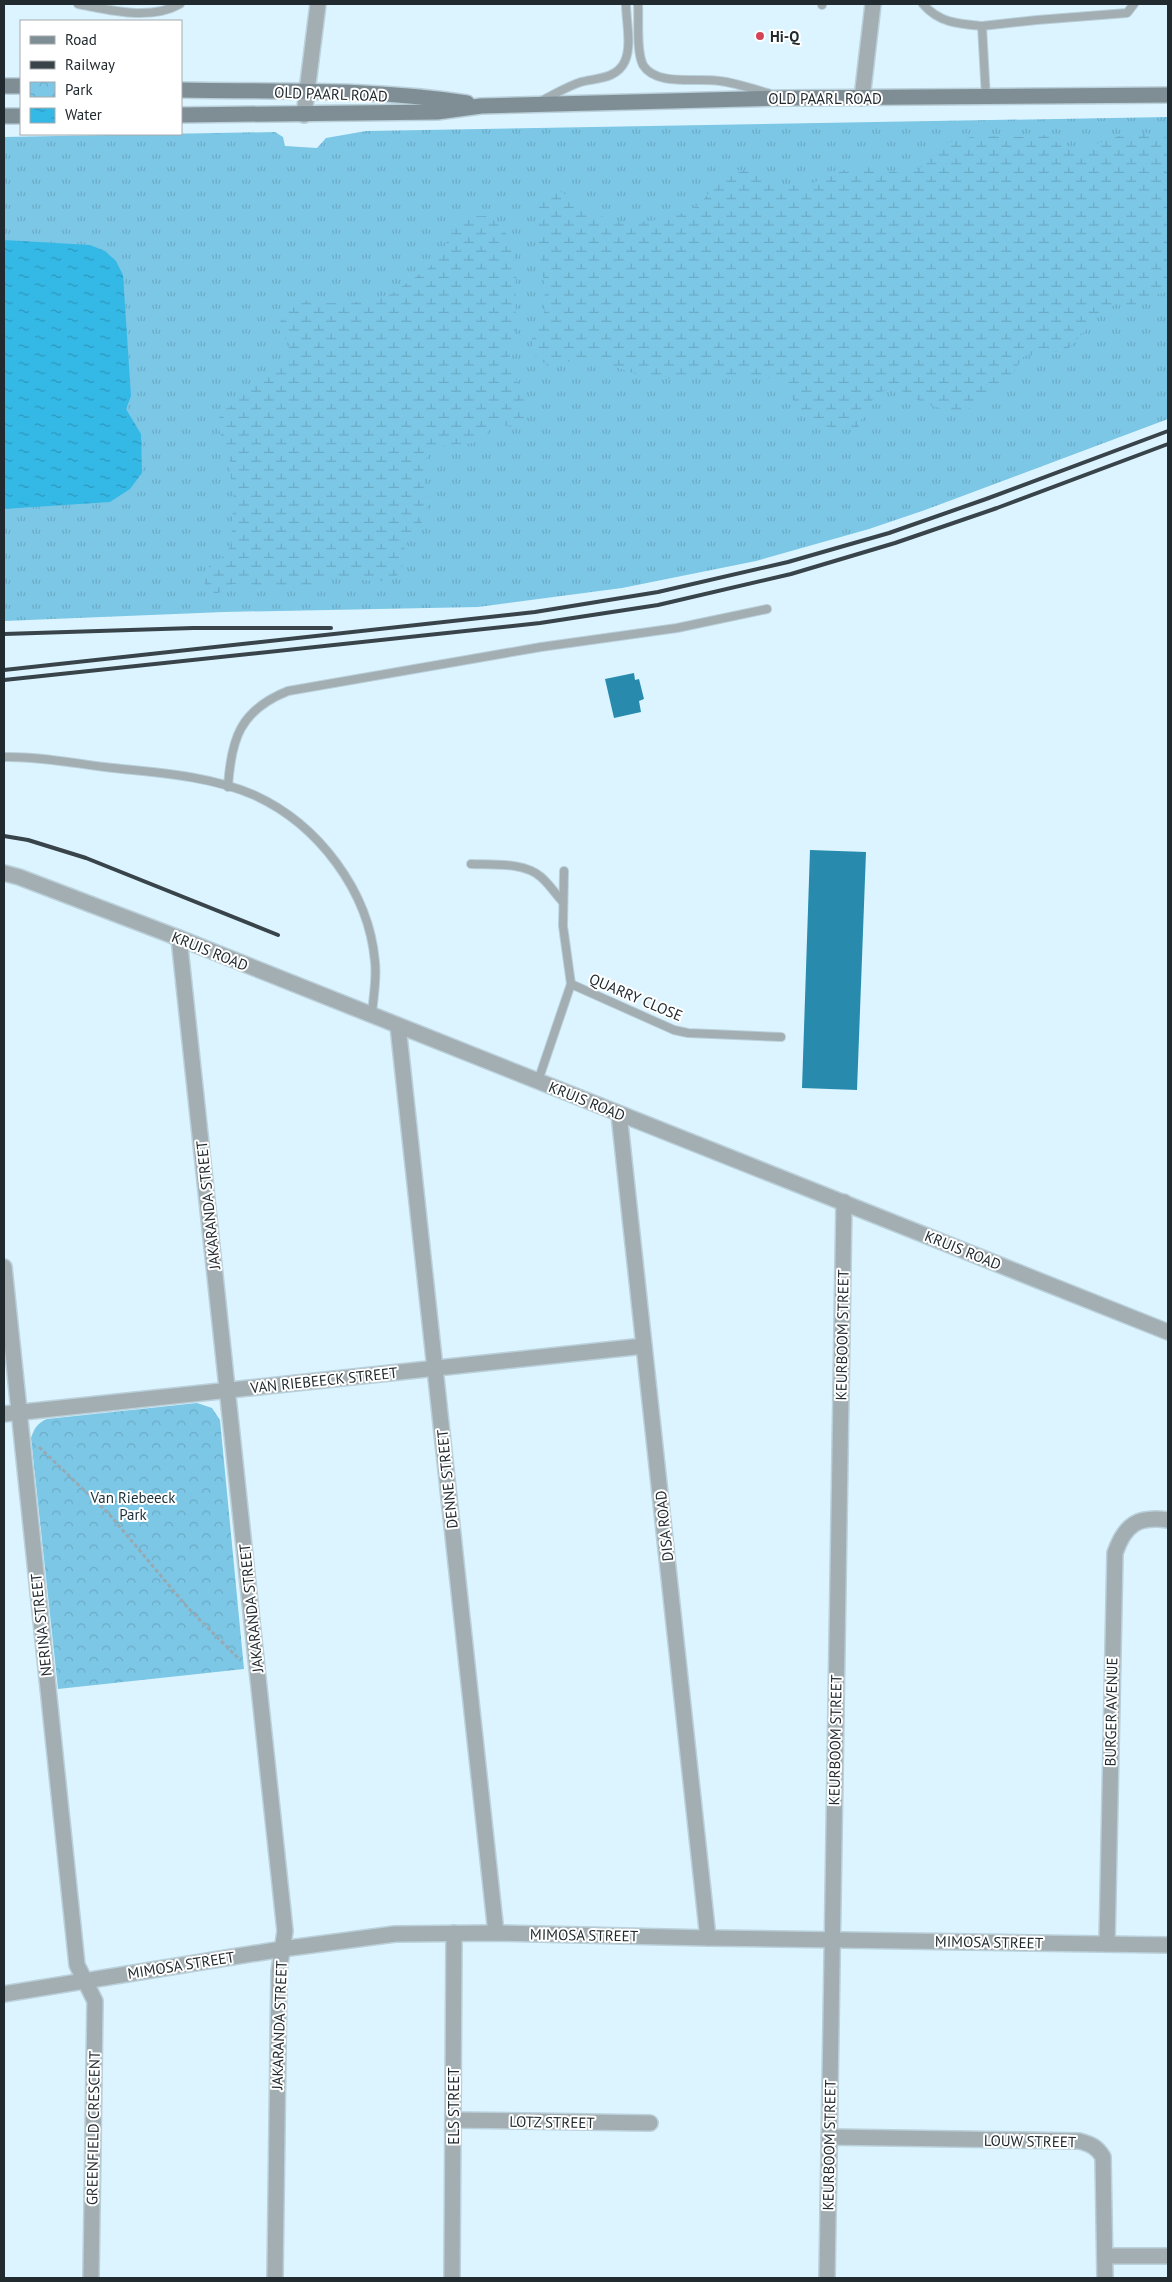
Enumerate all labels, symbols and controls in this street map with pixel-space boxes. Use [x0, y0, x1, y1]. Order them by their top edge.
legend [20, 20, 182, 135]
place label: Hi-Q [770, 27, 800, 46]
text: Road [65, 30, 97, 49]
marker: Hi-Q [754, 30, 766, 42]
text: Railway [65, 55, 115, 74]
text: Park [65, 80, 93, 99]
street label: OLD PAARL ROAD [274, 83, 388, 105]
street label: OLD PAARL ROAD [768, 89, 882, 108]
text: Water [65, 105, 102, 124]
street label: KRUIS ROAD [169, 927, 251, 975]
street label: QUARRY CLOSE [587, 969, 685, 1025]
street label: KRUIS ROAD [546, 1077, 628, 1125]
street label: JAKARANDA STREET [192, 1139, 224, 1271]
street label: KRUIS ROAD [922, 1226, 1004, 1274]
street label: KEURBOOM STREET [831, 1269, 853, 1400]
street label: VAN RIEBEECK STREET [249, 1363, 399, 1397]
street label: DENNE STREET [432, 1428, 462, 1530]
park label: Van Riebeeck Park [90, 1488, 176, 1524]
street label: DISA ROAD [651, 1490, 677, 1562]
street label: JAKARANDA STREET [235, 1542, 267, 1674]
street label: NERINA STREET [26, 1572, 56, 1677]
street label: BURGER AVENUE [1101, 1657, 1121, 1767]
street label: KEURBOOM STREET [824, 1674, 846, 1805]
street label: MIMOSA STREET [530, 1925, 639, 1945]
street label: MIMOSA STREET [935, 1932, 1044, 1952]
street label: MIMOSA STREET [126, 1947, 237, 1983]
street label: JAKARANDA STREET [267, 1959, 291, 2091]
street label: GREENFIELD CRESCENT [82, 2050, 104, 2205]
street label: ELS STREET [444, 2067, 463, 2145]
street label: KEURBOOM STREET [818, 2079, 840, 2210]
street label: LOTZ STREET [509, 2112, 596, 2132]
street label: LOUW STREET [984, 2131, 1077, 2151]

